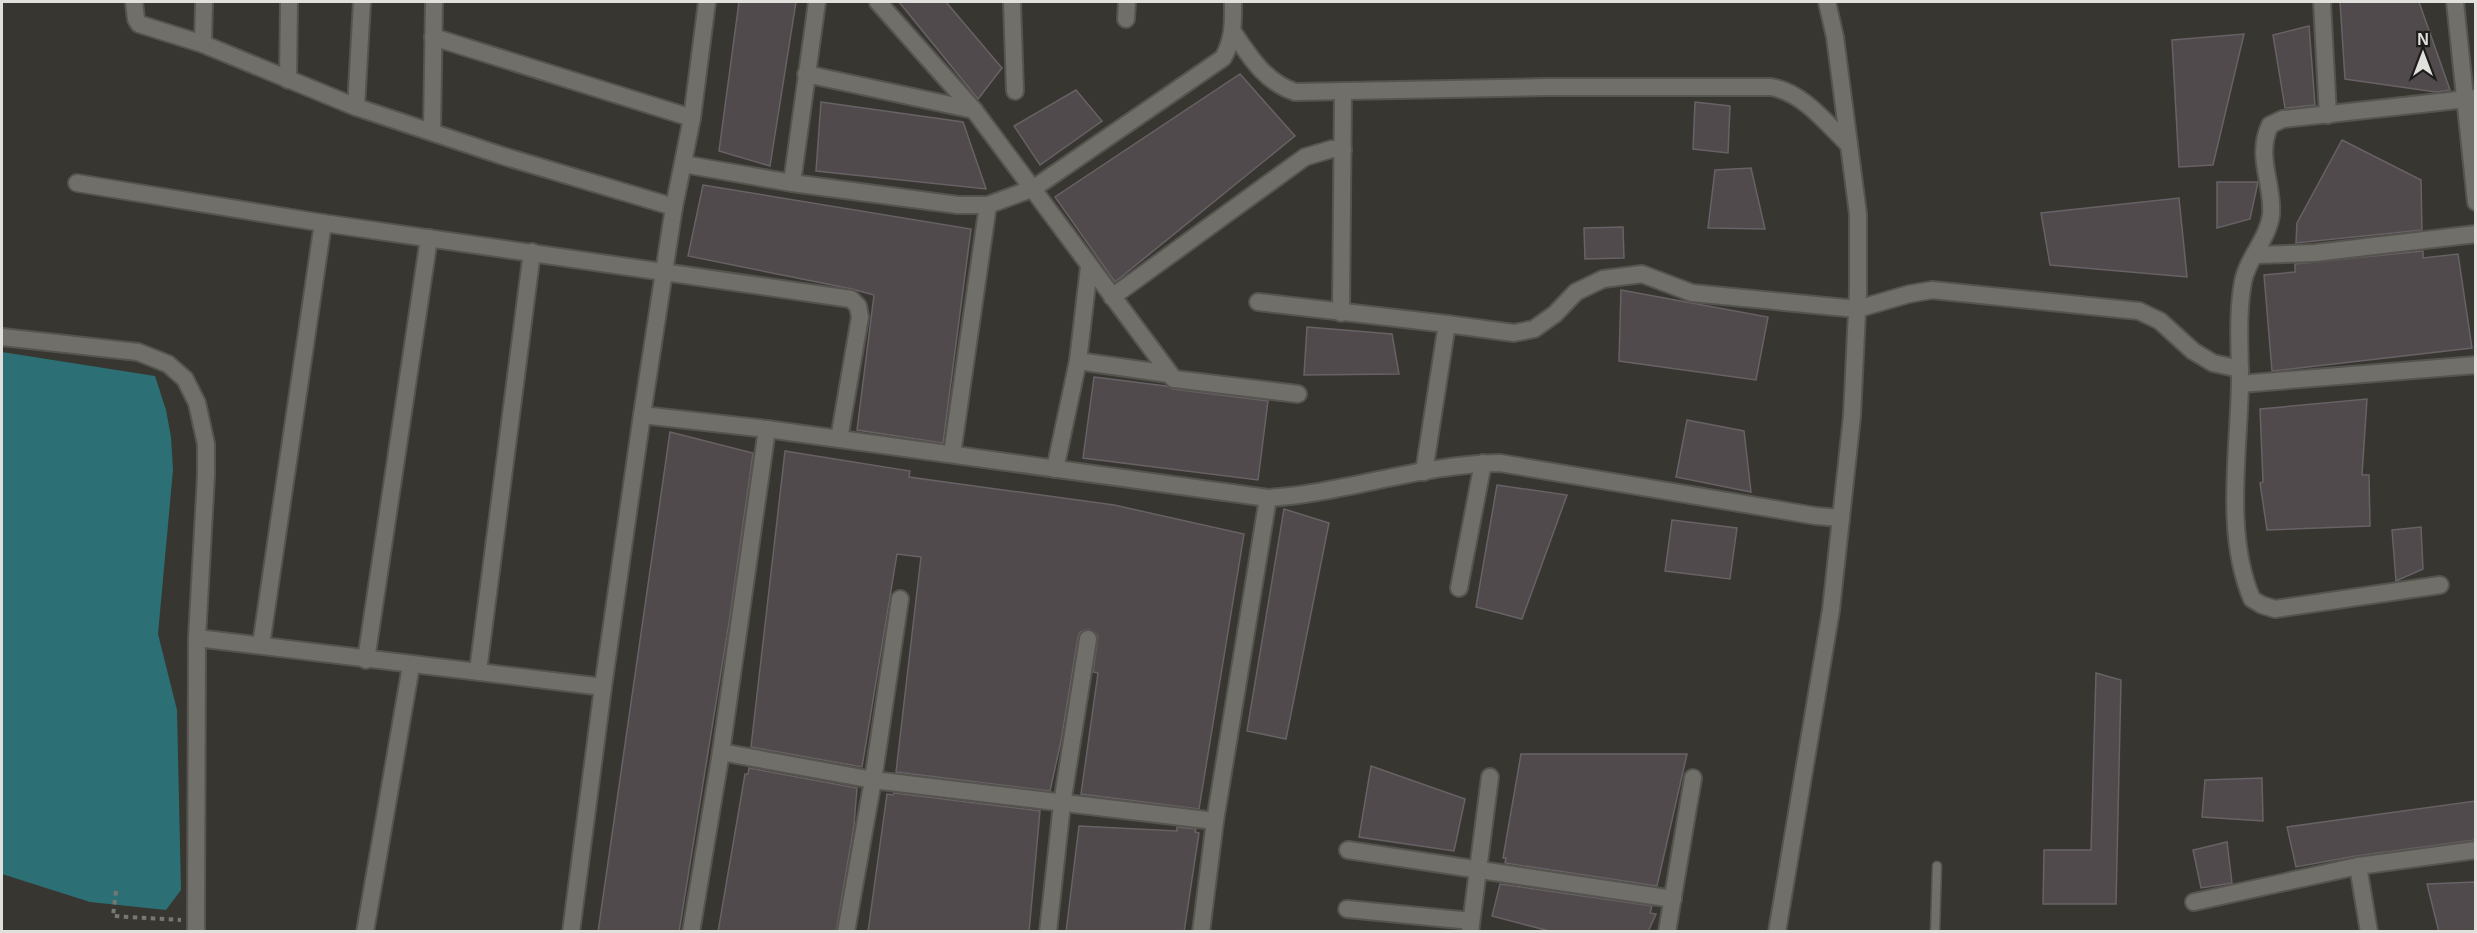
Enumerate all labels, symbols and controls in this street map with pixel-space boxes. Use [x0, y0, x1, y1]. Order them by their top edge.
north arrow [2393, 24, 2453, 84]
text: N [2417, 31, 2429, 48]

